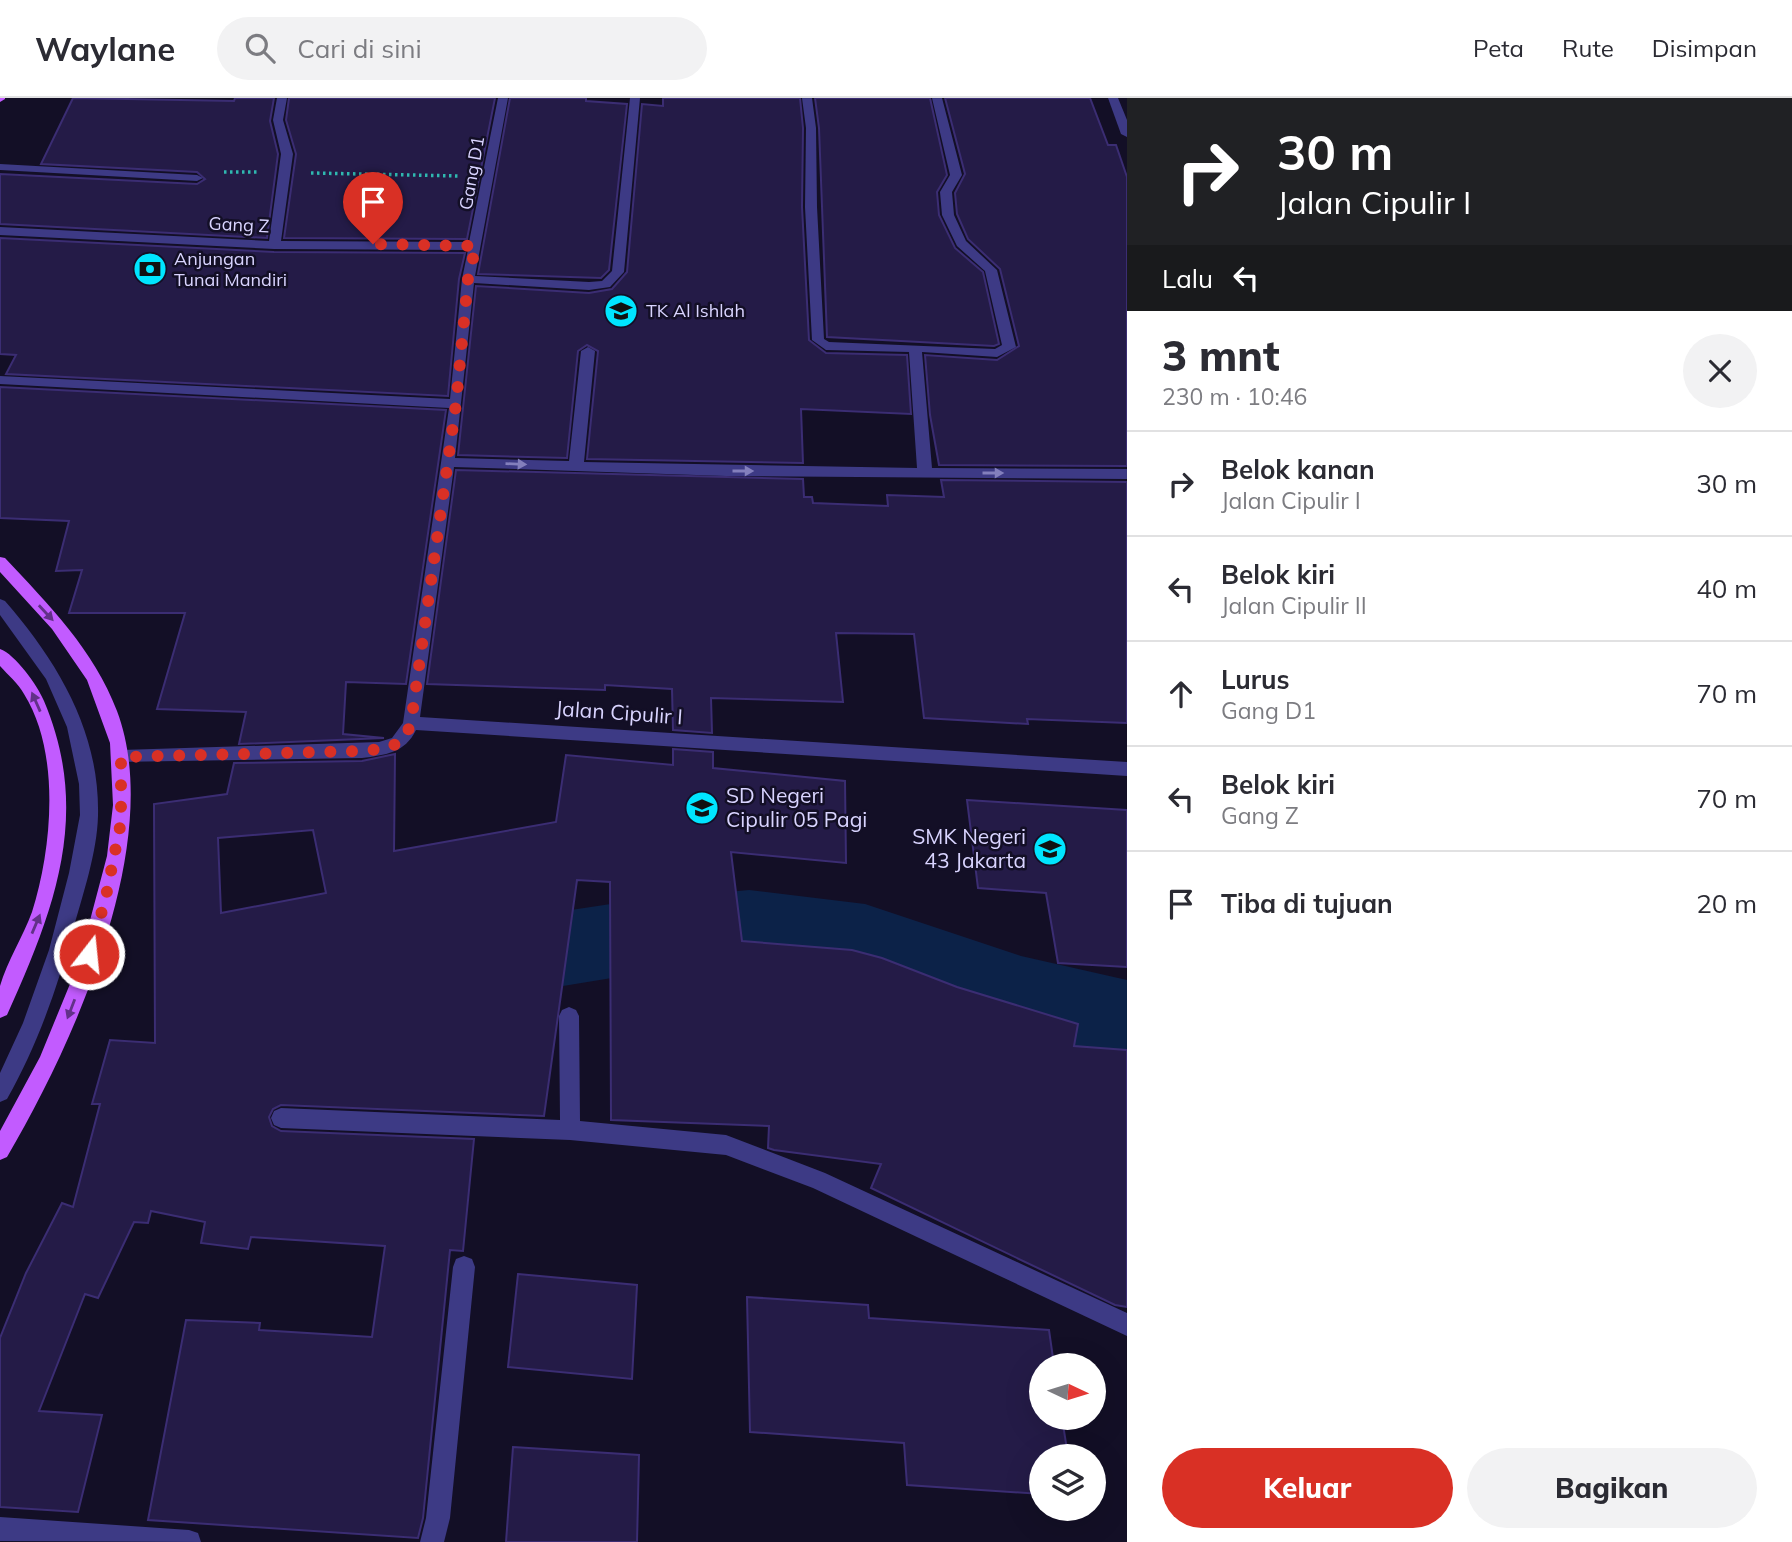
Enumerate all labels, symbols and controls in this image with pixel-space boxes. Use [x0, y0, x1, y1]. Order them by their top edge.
search box [217, 17, 707, 80]
text: Waylane [35, 28, 175, 69]
icon: search [241, 29, 279, 67]
text: Cari di sini [297, 32, 422, 65]
text: Peta [1473, 33, 1524, 63]
text: Rute [1562, 33, 1614, 63]
text: Disimpan [1652, 33, 1757, 63]
text: 30 m [1277, 121, 1393, 182]
icon: right [1162, 126, 1253, 217]
street label: Gang D1 [454, 134, 489, 212]
pin [343, 172, 403, 244]
text: Jalan Cipulir I [1277, 182, 1471, 222]
icon: arrive [354, 183, 392, 221]
street label: Gang Z [208, 211, 270, 238]
place label: Anjungan Tunai Mandiri [174, 247, 287, 291]
bank icon: Anjungan Tunai Mandiri [131, 250, 169, 288]
icon: left [1227, 259, 1265, 297]
text: Lalu [1162, 262, 1213, 295]
school or university icon: TK Al Ishlah [602, 292, 640, 330]
place label: TK Al Ishlah [646, 299, 745, 322]
text: 3 mnt [1162, 329, 1280, 382]
button: close [1683, 334, 1757, 408]
text: 230 m · 10:46 [1162, 382, 1307, 411]
text: Belok kanan [1221, 453, 1375, 486]
one-way arrow [505, 459, 527, 470]
one-way arrow [732, 465, 754, 477]
icon: right [1162, 465, 1200, 503]
one-way arrow [983, 467, 1005, 479]
text: 30 m [1696, 467, 1757, 500]
text: Jalan Cipulir I [1221, 486, 1361, 515]
text: Belok kiri [1221, 558, 1335, 591]
icon: left [1162, 570, 1200, 608]
text: 40 m [1696, 572, 1757, 605]
text: Jalan Cipulir II [1221, 591, 1367, 620]
one-way arrow [38, 604, 54, 621]
text: Lurus [1221, 663, 1290, 696]
icon: ahead [1162, 675, 1200, 713]
text: 70 m [1696, 677, 1757, 710]
one-way arrow [30, 692, 42, 712]
street label: Jalan Cipulir I [555, 695, 684, 729]
text: Gang D1 [1221, 696, 1316, 725]
text: Belok kiri [1221, 768, 1335, 801]
icon: left [1162, 780, 1200, 818]
place label: SD Negeri Cipulir 05 Pagi [726, 782, 867, 832]
text: 70 m [1696, 782, 1757, 815]
school or university icon: SD Negeri Cipulir 05 Pagi [683, 789, 721, 827]
text: Gang Z [1221, 801, 1299, 830]
place label: SMK Negeri 43 Jakarta [912, 823, 1026, 873]
school or university icon: SMK Negeri 43 Jakarta [1031, 830, 1069, 868]
icon: arrive [1162, 885, 1200, 923]
text: Tiba di tujuan [1221, 887, 1393, 920]
text: 20 m [1696, 887, 1757, 920]
one-way arrow [31, 913, 42, 934]
position arrow [52, 917, 126, 991]
one-way arrow [66, 998, 77, 1019]
north arrow [1029, 1353, 1106, 1430]
map controls [1029, 1353, 1106, 1521]
button: layers [1029, 1444, 1106, 1521]
button: Keluar [1162, 1448, 1453, 1528]
button: Bagikan [1467, 1448, 1757, 1528]

